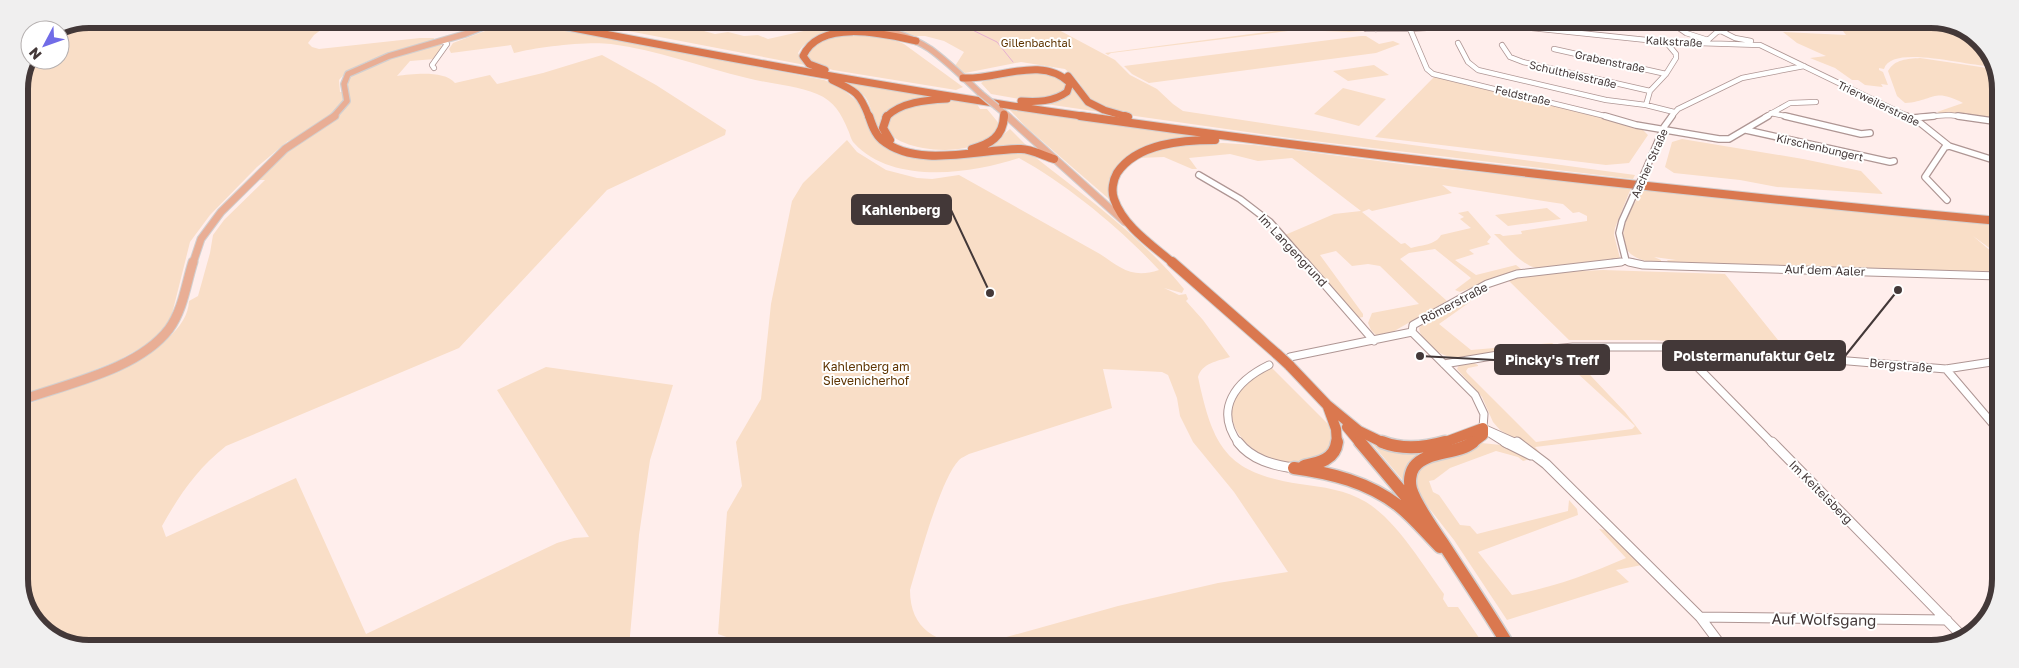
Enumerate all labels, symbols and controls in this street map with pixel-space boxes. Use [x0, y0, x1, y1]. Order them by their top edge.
north arrow [20, 20, 70, 70]
street label: Kalkstraße [1645, 33, 1703, 49]
park label: Gillenbachtal [1001, 36, 1072, 49]
text: N [25, 44, 45, 63]
street label: Grabenstraße [1574, 47, 1646, 75]
street label: Schultheisstraße [1528, 58, 1618, 90]
street label: Trierweilerstraße [1836, 78, 1922, 128]
street label: Feldstraße [1494, 82, 1552, 108]
street label: Aacher Straße [1628, 126, 1670, 200]
street label: Kirschenbungert [1775, 131, 1865, 163]
callout: Kahlenberg [852, 195, 951, 224]
text: Kahlenberg [862, 201, 940, 218]
street label: Im Langengrund [1255, 210, 1331, 290]
street label: Auf dem Aaler [1784, 261, 1866, 279]
street label: Römerstraße [1418, 279, 1490, 327]
callout: Polstermanufaktur Gelz [1663, 341, 1845, 370]
callout: Pincky's Treff [1495, 345, 1609, 374]
text: Polstermanufaktur Gelz [1673, 347, 1835, 364]
text: Pincky's Treff [1505, 351, 1600, 368]
street label: Bergstraße [1869, 355, 1933, 375]
park label: Kahlenberg am Sievenicherhof [822, 359, 910, 388]
street label: Im Keitelsberg [1786, 457, 1856, 527]
street label: Auf Wolfsgang [1771, 609, 1877, 629]

